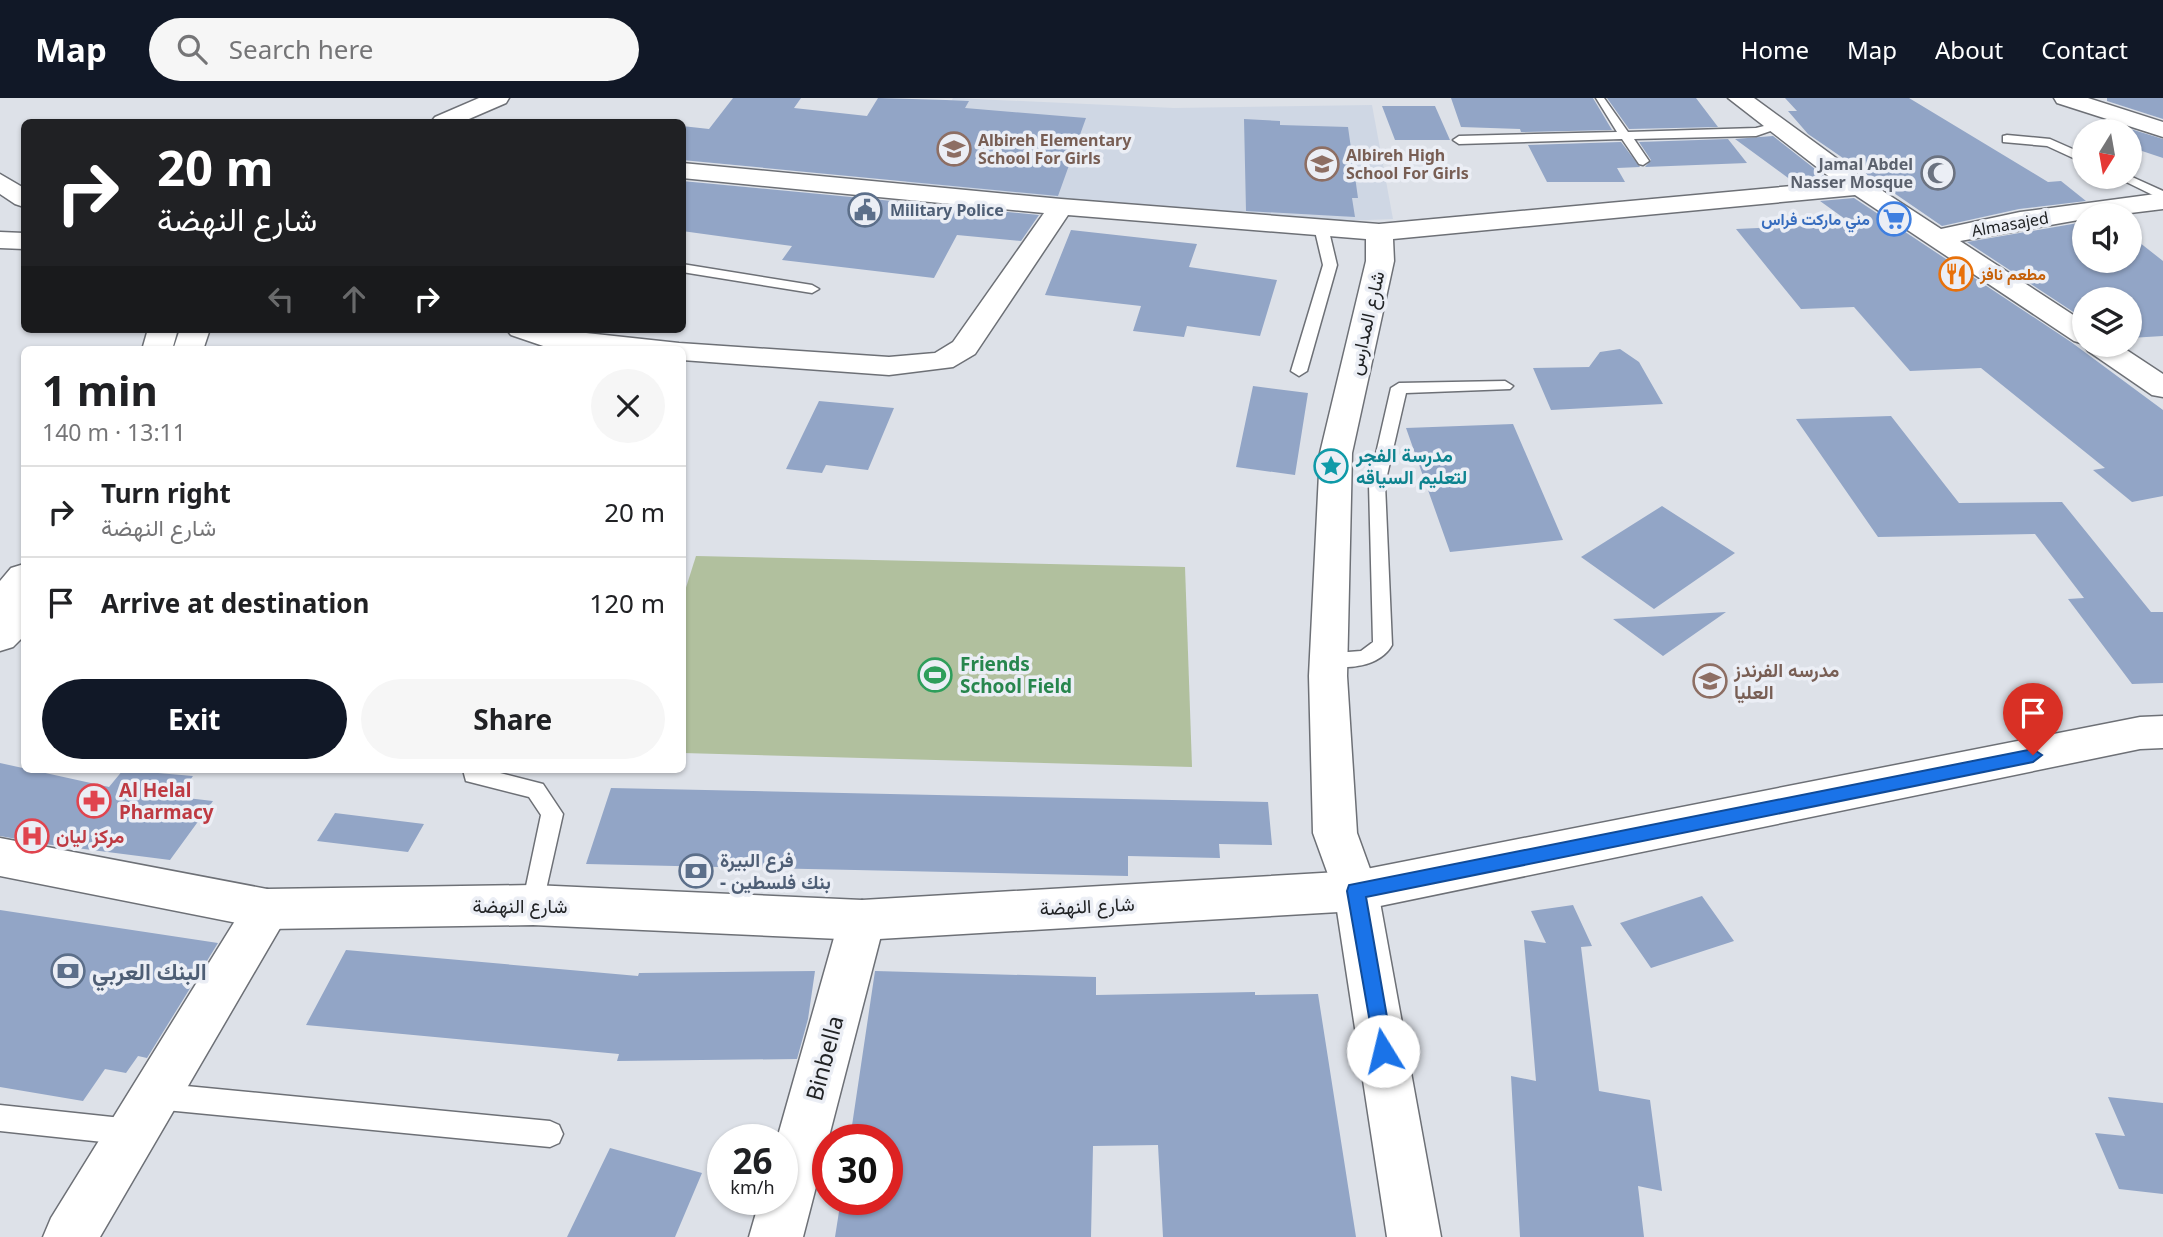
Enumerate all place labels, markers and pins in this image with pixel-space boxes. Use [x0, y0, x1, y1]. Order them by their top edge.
place label: Albireh Elementary School For Girls [978, 129, 1132, 169]
school or university icon: Albireh Elementary School For Girls [935, 130, 973, 168]
place label: Albireh High School For Girls [1346, 144, 1469, 184]
school or university icon: Albireh High School For Girls [1303, 145, 1341, 183]
place label: Jamal Abdel Nasser Mosque [1790, 153, 1913, 193]
mosque icon: Jamal Abdel Nasser Mosque [1919, 154, 1957, 192]
public building icon: Military Police [846, 191, 884, 229]
place label: Military Police [890, 199, 1004, 221]
supermarket icon: مني ماركت فراس [1875, 200, 1913, 238]
place label: مني ماركت فراس [1761, 208, 1870, 233]
restaurant icon: مطعم نافز [1937, 255, 1975, 293]
place label: مطعم نافز [1979, 263, 2046, 285]
place label: مدرسة الفجر لتعليم السياقه [1355, 442, 1467, 490]
place icon: مدرسة الفجر لتعليم السياقه [1312, 447, 1350, 485]
place label: Friends School Field [960, 651, 1072, 699]
sports icon: Friends School Field [916, 656, 954, 694]
place label: مدرسه الفرندز العليا [1733, 657, 1839, 705]
school or university icon: مدرسه الفرندز العليا [1691, 662, 1729, 700]
pin [2003, 683, 2063, 755]
place label: Al Helal Pharmacy [119, 777, 214, 825]
pharmacy icon: Al Helal Pharmacy [75, 782, 113, 820]
hospital icon: مركز ليان [13, 817, 51, 855]
place label: مركز ليان [56, 823, 124, 849]
place label: فرع البيرة - بنك فلسطين [720, 847, 831, 895]
bank icon: فرع البيرة - بنك فلسطين [677, 852, 715, 890]
bank icon: البنك العربي [49, 952, 87, 990]
place label: البنك العربي [92, 955, 207, 992]

